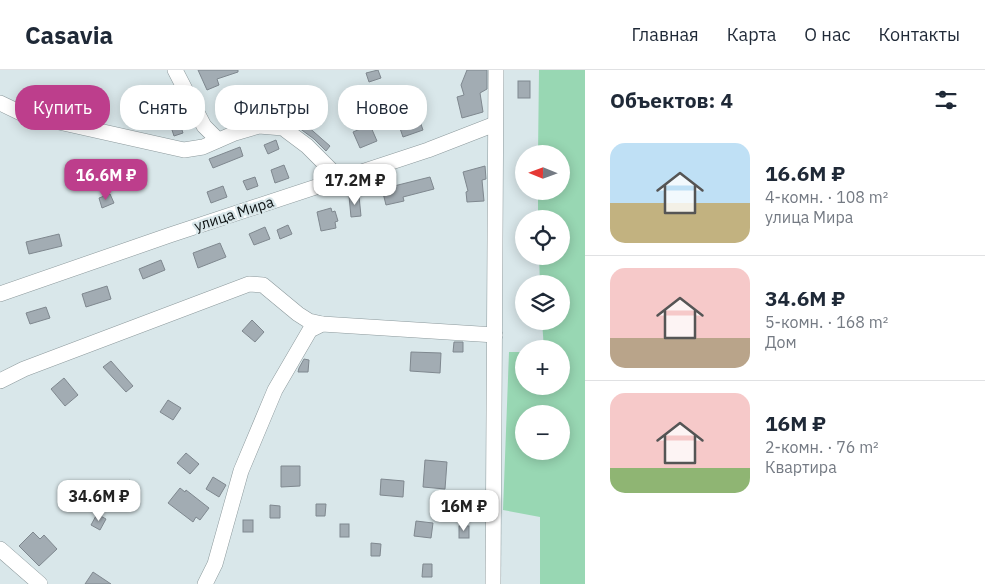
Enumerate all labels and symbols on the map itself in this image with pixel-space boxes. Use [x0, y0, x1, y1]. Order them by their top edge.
north arrow [515, 145, 570, 200]
pin: 16.6M ₽ [60, 158, 152, 201]
pin: 17.2M ₽ [309, 164, 401, 206]
street label: улица Мира [192, 192, 276, 235]
pin: 34.6M ₽ [53, 480, 145, 522]
pin: 16M ₽ [429, 490, 499, 532]

